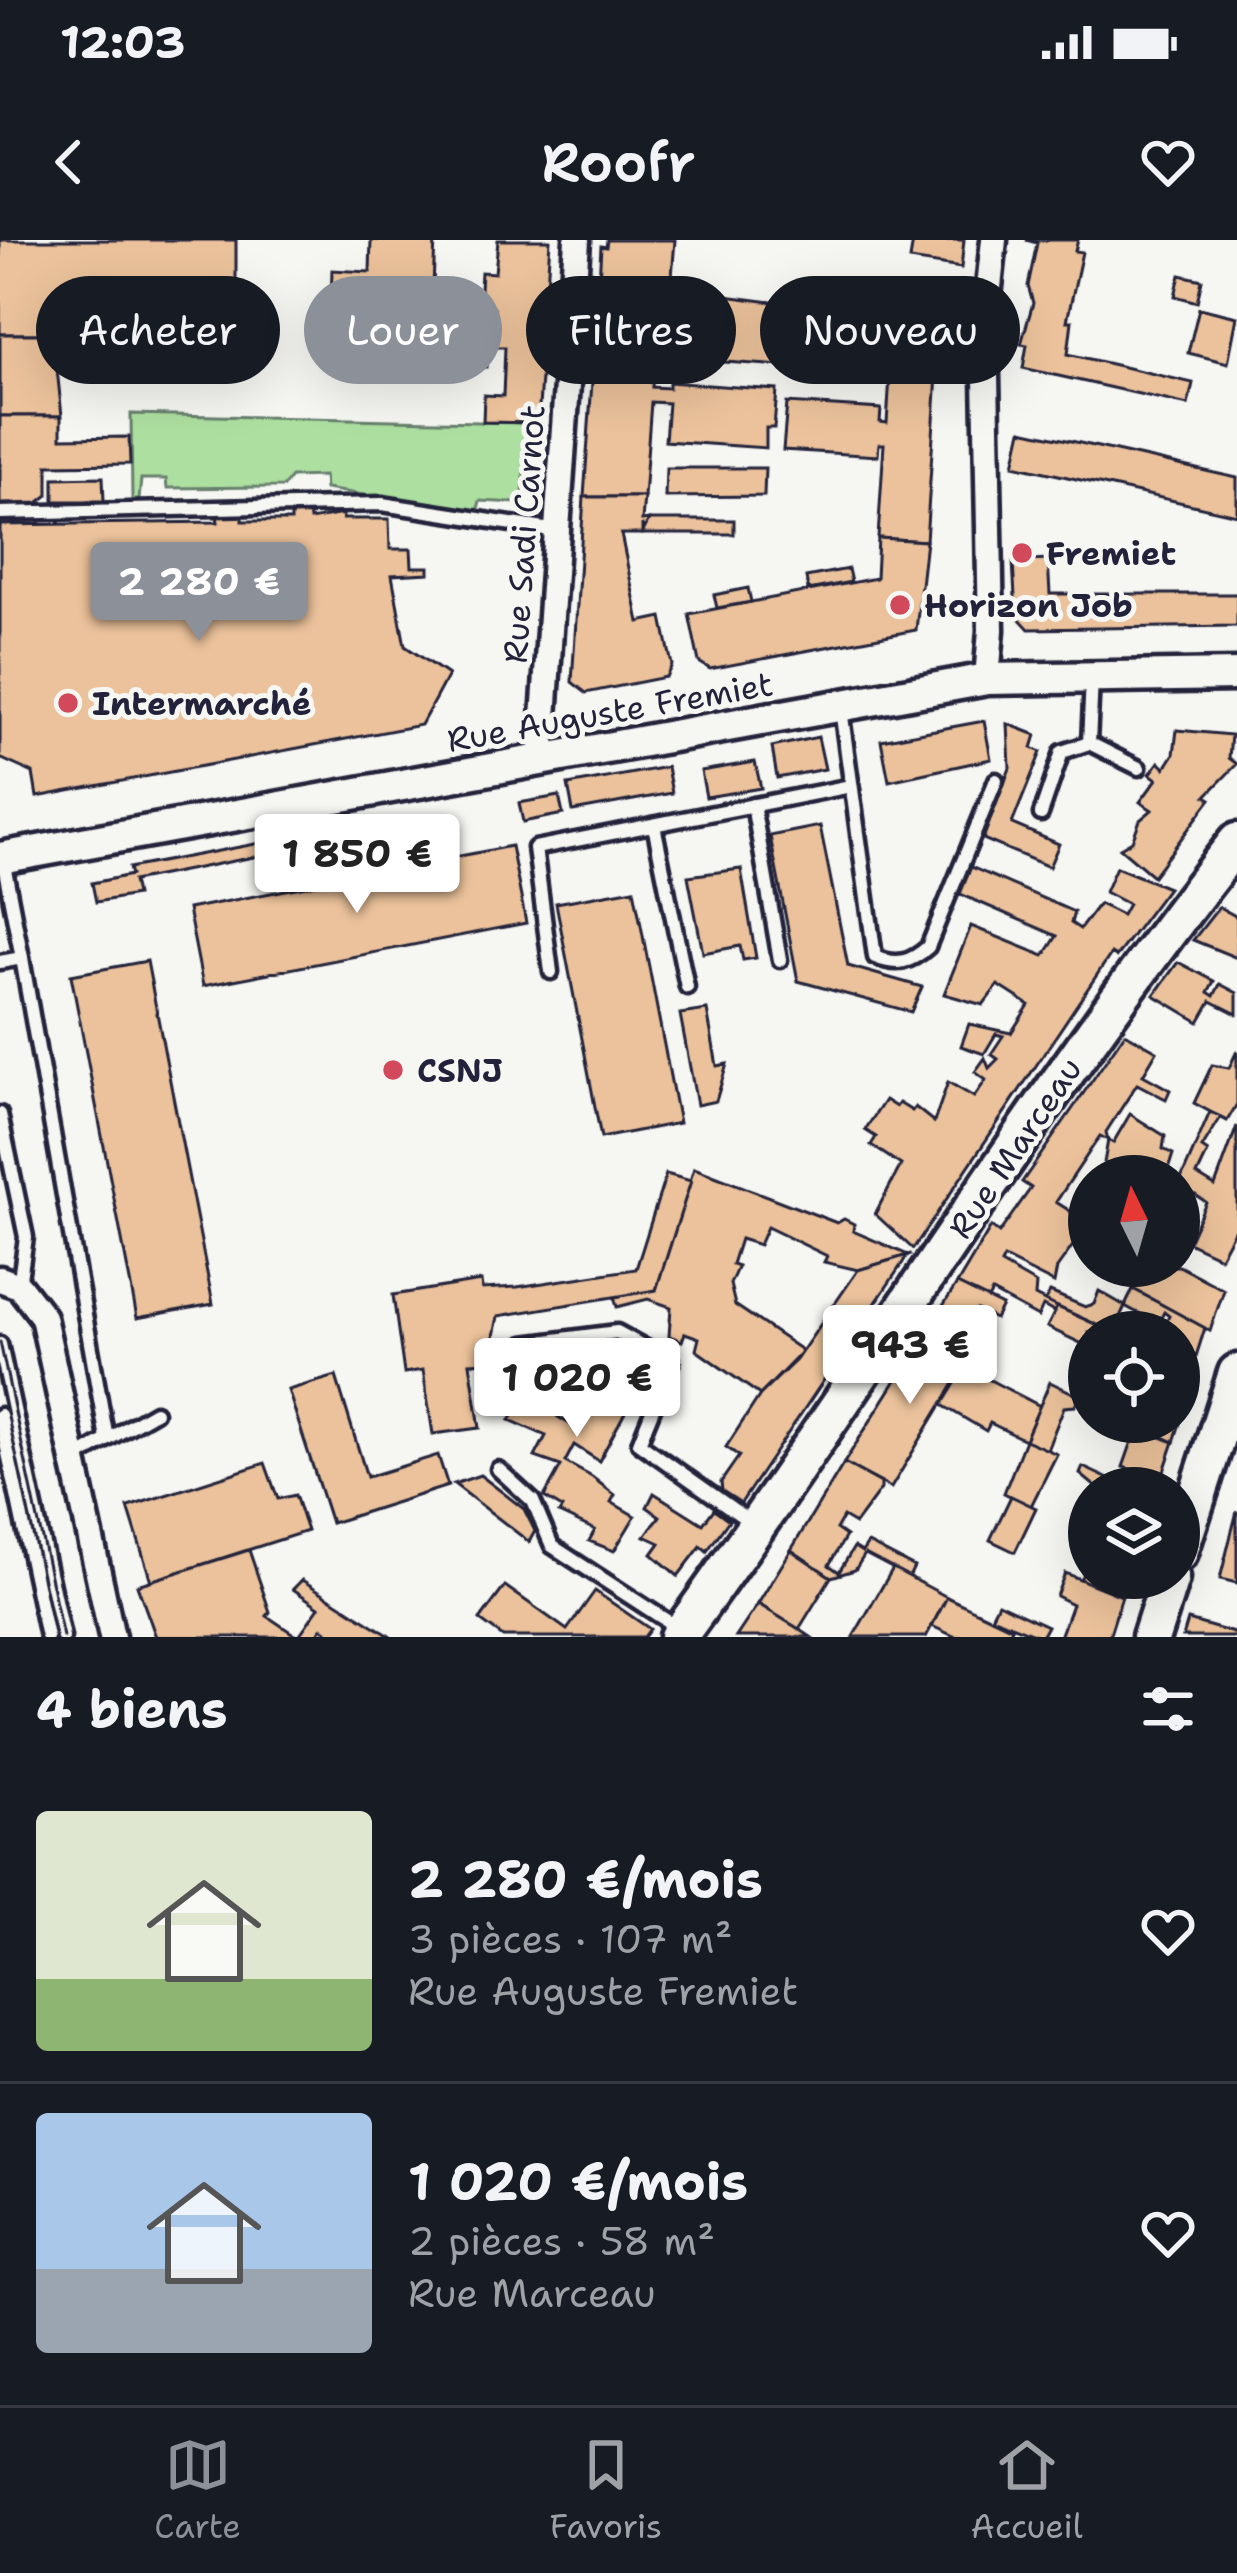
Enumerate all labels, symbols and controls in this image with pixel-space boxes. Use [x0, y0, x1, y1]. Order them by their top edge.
text: 12:03 [60, 12, 185, 72]
text: Roofr [541, 126, 696, 198]
icon: back [36, 129, 102, 195]
icon: heart [1135, 129, 1201, 195]
chip: Acheter [36, 276, 280, 384]
chip: Louer [304, 276, 502, 384]
chip: Filtres [526, 276, 736, 384]
chip: Nouveau [760, 276, 1020, 384]
street label: Rue Sadi Carnot [493, 403, 555, 665]
place label: Fremiet [1046, 531, 1176, 576]
marker: Fremiet [1009, 540, 1035, 566]
pin: 2 280 € [88, 542, 310, 644]
text: 2 280 € [118, 555, 280, 607]
place label: Horizon Job [924, 583, 1133, 628]
marker: Horizon Job [887, 592, 913, 618]
street label: Rue Auguste Fremiet [444, 661, 776, 763]
place label: Intermarché [92, 681, 311, 726]
marker: Intermarché [55, 690, 81, 716]
pin: 1 850 € [246, 814, 468, 916]
text: 1 850 € [282, 827, 432, 879]
place label: CSNJ [417, 1048, 503, 1093]
street label: Rue Marceau [938, 1049, 1092, 1247]
marker: CSNJ [380, 1057, 406, 1083]
north arrow [1068, 1155, 1200, 1287]
map controls [1068, 1155, 1200, 1599]
pin: 943 € [826, 1305, 994, 1407]
button: locate [1068, 1311, 1200, 1443]
text: 943 € [850, 1318, 970, 1370]
pin: 1 020 € [466, 1338, 688, 1440]
text: 1 020 € [501, 1351, 653, 1403]
button: layers [1068, 1467, 1200, 1599]
text: 4 biens [36, 1675, 228, 1743]
icon: filters [1135, 1676, 1201, 1742]
text: 2 280 €/mois [408, 1845, 763, 1913]
icon: home [132, 1859, 276, 2003]
icon: heart [1135, 1898, 1201, 1964]
text: 3 pièces · 107 m² [408, 1913, 732, 1965]
text: Rue Auguste Fremiet [408, 1965, 798, 2017]
text: 1 020 €/mois [408, 2147, 748, 2215]
icon: home [132, 2161, 276, 2305]
icon: heart [1135, 2200, 1201, 2266]
text: 2 pièces · 58 m² [408, 2215, 715, 2267]
text: Rue Marceau [408, 2267, 656, 2319]
tab: Carte [154, 2432, 241, 2549]
tab: Favoris [550, 2432, 662, 2549]
tab: Accueil [971, 2432, 1083, 2549]

